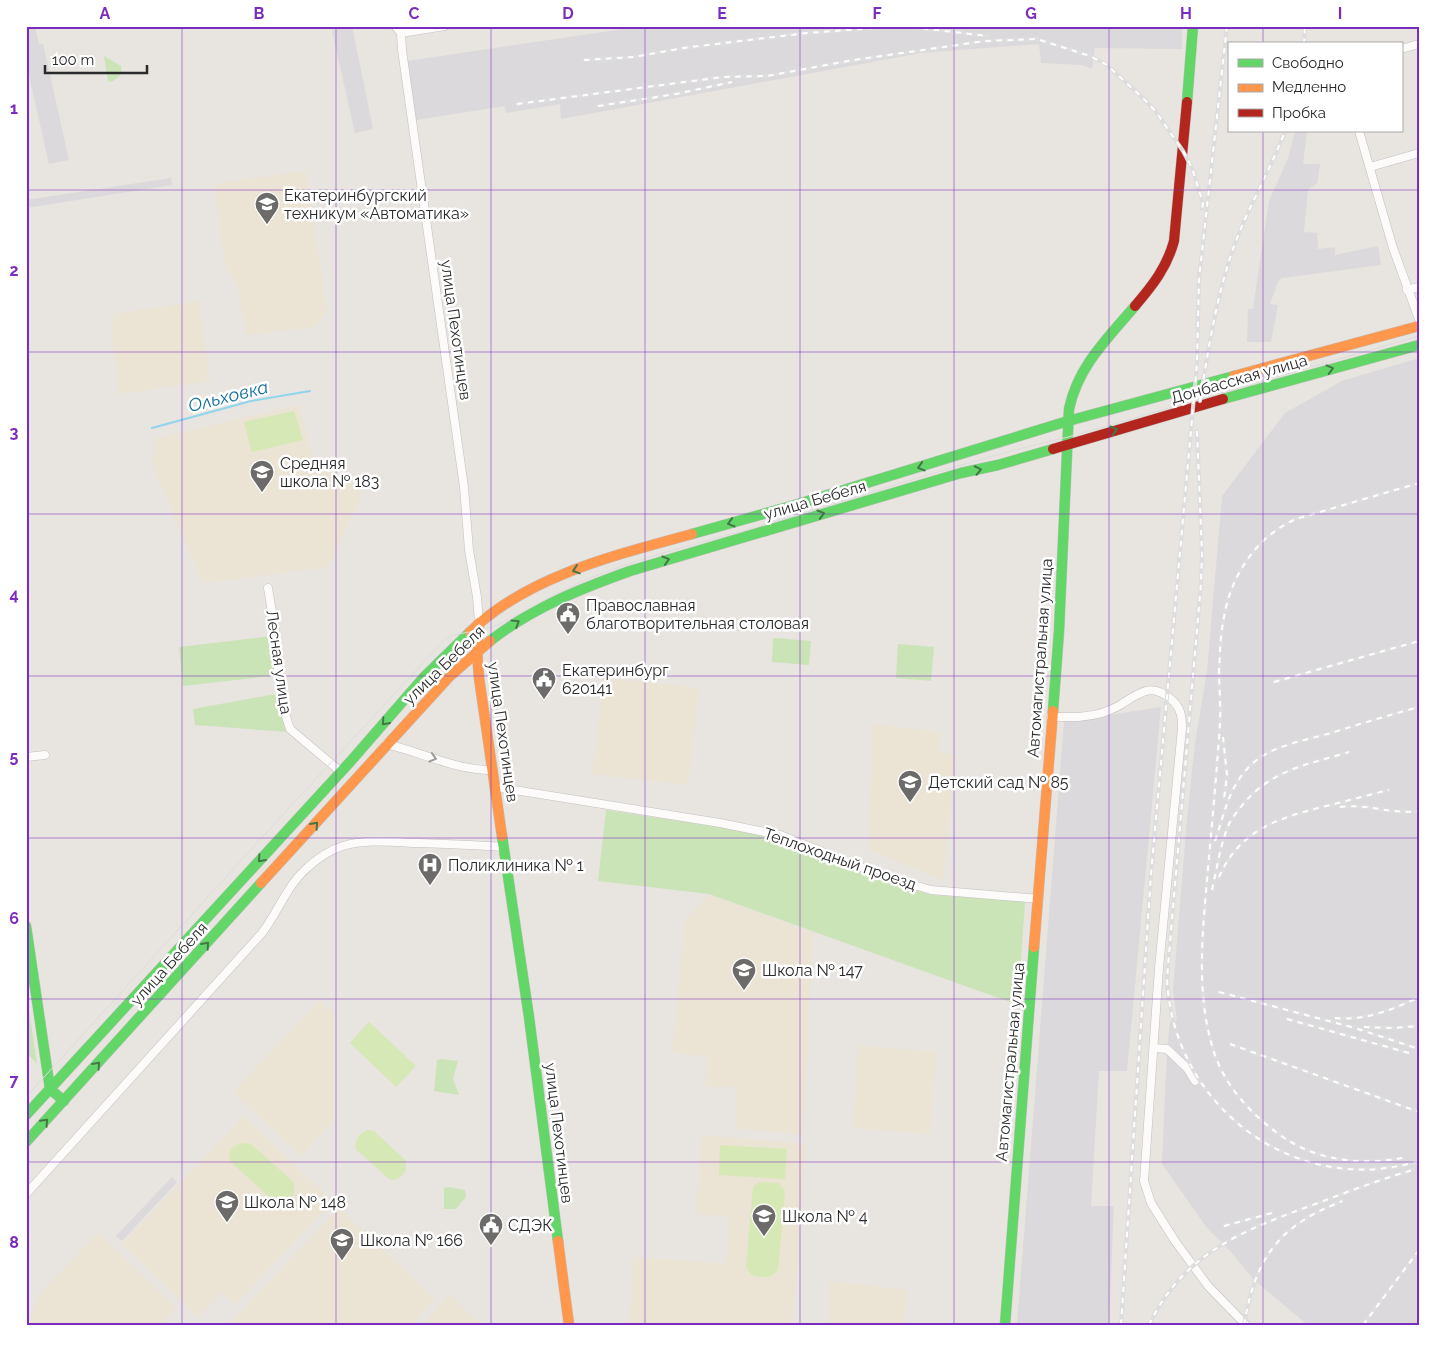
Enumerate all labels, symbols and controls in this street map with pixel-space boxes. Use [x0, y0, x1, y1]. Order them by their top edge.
text: A [100, 4, 111, 23]
text: B [254, 4, 265, 23]
text: C [409, 4, 420, 23]
text: D [562, 4, 574, 23]
text: E [717, 4, 727, 23]
text: F [872, 4, 882, 23]
text: G [1025, 4, 1037, 23]
text: H [1180, 4, 1192, 23]
text: I [1338, 4, 1342, 23]
scale bar [45, 42, 148, 74]
legend [1228, 42, 1402, 132]
text: 100 m [52, 51, 94, 69]
text: Свободно [1272, 54, 1344, 72]
text: Медленно [1272, 78, 1346, 96]
text: 1 [10, 99, 18, 118]
text: Пробка [1272, 104, 1326, 122]
place label: Екатеринбургский техникум «Автоматика» [284, 186, 469, 223]
school or university icon: Екатеринбургский техникум «Автоматика» [254, 191, 280, 225]
street label: улица Пехотинцев [437, 259, 475, 401]
text: 2 [9, 261, 19, 280]
street label: Донбасская улица [1169, 350, 1309, 408]
one-way arrow [1326, 364, 1334, 374]
water label: Ольховка [186, 376, 270, 416]
text: 3 [10, 423, 19, 442]
one-way arrow [1109, 425, 1118, 435]
place label: Средняя школа № 183 [280, 454, 379, 491]
school or university icon: Средняя школа № 183 [249, 459, 275, 493]
one-way arrow [917, 461, 926, 471]
one-way arrow [973, 465, 982, 475]
street label: улица Бебеля [762, 476, 868, 524]
one-way arrow [817, 510, 825, 520]
one-way arrow [728, 517, 736, 527]
one-way arrow [661, 556, 669, 566]
street label: Автомагистральная улица [1024, 558, 1056, 758]
one-way arrow [572, 564, 581, 574]
text: 4 [9, 585, 19, 604]
place label: Православная благотворительная столовая [586, 596, 809, 633]
public building icon: Православная благотворительная столовая [555, 601, 581, 635]
street label: Лесная улица [262, 609, 296, 715]
one-way arrow [511, 619, 520, 629]
street label: улица Бебеля [399, 621, 489, 709]
street label: улица Пехотинцев [484, 661, 522, 803]
place label: Екатеринбург 620141 [562, 661, 669, 698]
public building icon: Екатеринбург 620141 [531, 666, 557, 700]
one-way arrow [382, 716, 391, 725]
text: 5 [10, 747, 19, 766]
one-way arrow [428, 752, 437, 762]
school or university icon: Детский сад № 85 [897, 769, 923, 803]
place label: Детский сад № 85 [928, 773, 1069, 792]
one-way arrow [309, 821, 318, 830]
street label: Теплоходный проезд [761, 824, 919, 894]
hospital icon: Поликлиника № 1 [417, 852, 443, 886]
one-way arrow [257, 854, 266, 863]
place label: Поликлиника № 1 [448, 856, 584, 875]
text: 6 [9, 909, 19, 928]
street label: улица Бебеля [127, 918, 211, 1010]
one-way arrow [200, 942, 209, 951]
school or university icon: Школа № 147 [731, 957, 757, 991]
place label: Школа № 147 [762, 961, 863, 980]
street label: Автомагистральная улица [992, 962, 1028, 1162]
one-way arrow [91, 1062, 100, 1071]
street label: улица Пехотинцев [541, 1062, 577, 1204]
text: 7 [10, 1071, 19, 1090]
one-way arrow [39, 1118, 48, 1127]
school or university icon: Школа № 148 [214, 1189, 240, 1223]
place label: Школа № 148 [244, 1193, 346, 1212]
school or university icon: Школа № 4 [751, 1203, 777, 1237]
place label: Школа № 4 [782, 1207, 868, 1226]
public building icon: СДЭК [478, 1212, 504, 1246]
place label: СДЭК [508, 1216, 552, 1235]
school or university icon: Школа № 166 [329, 1227, 355, 1261]
place label: Школа № 166 [360, 1231, 463, 1250]
text: 8 [9, 1233, 19, 1252]

